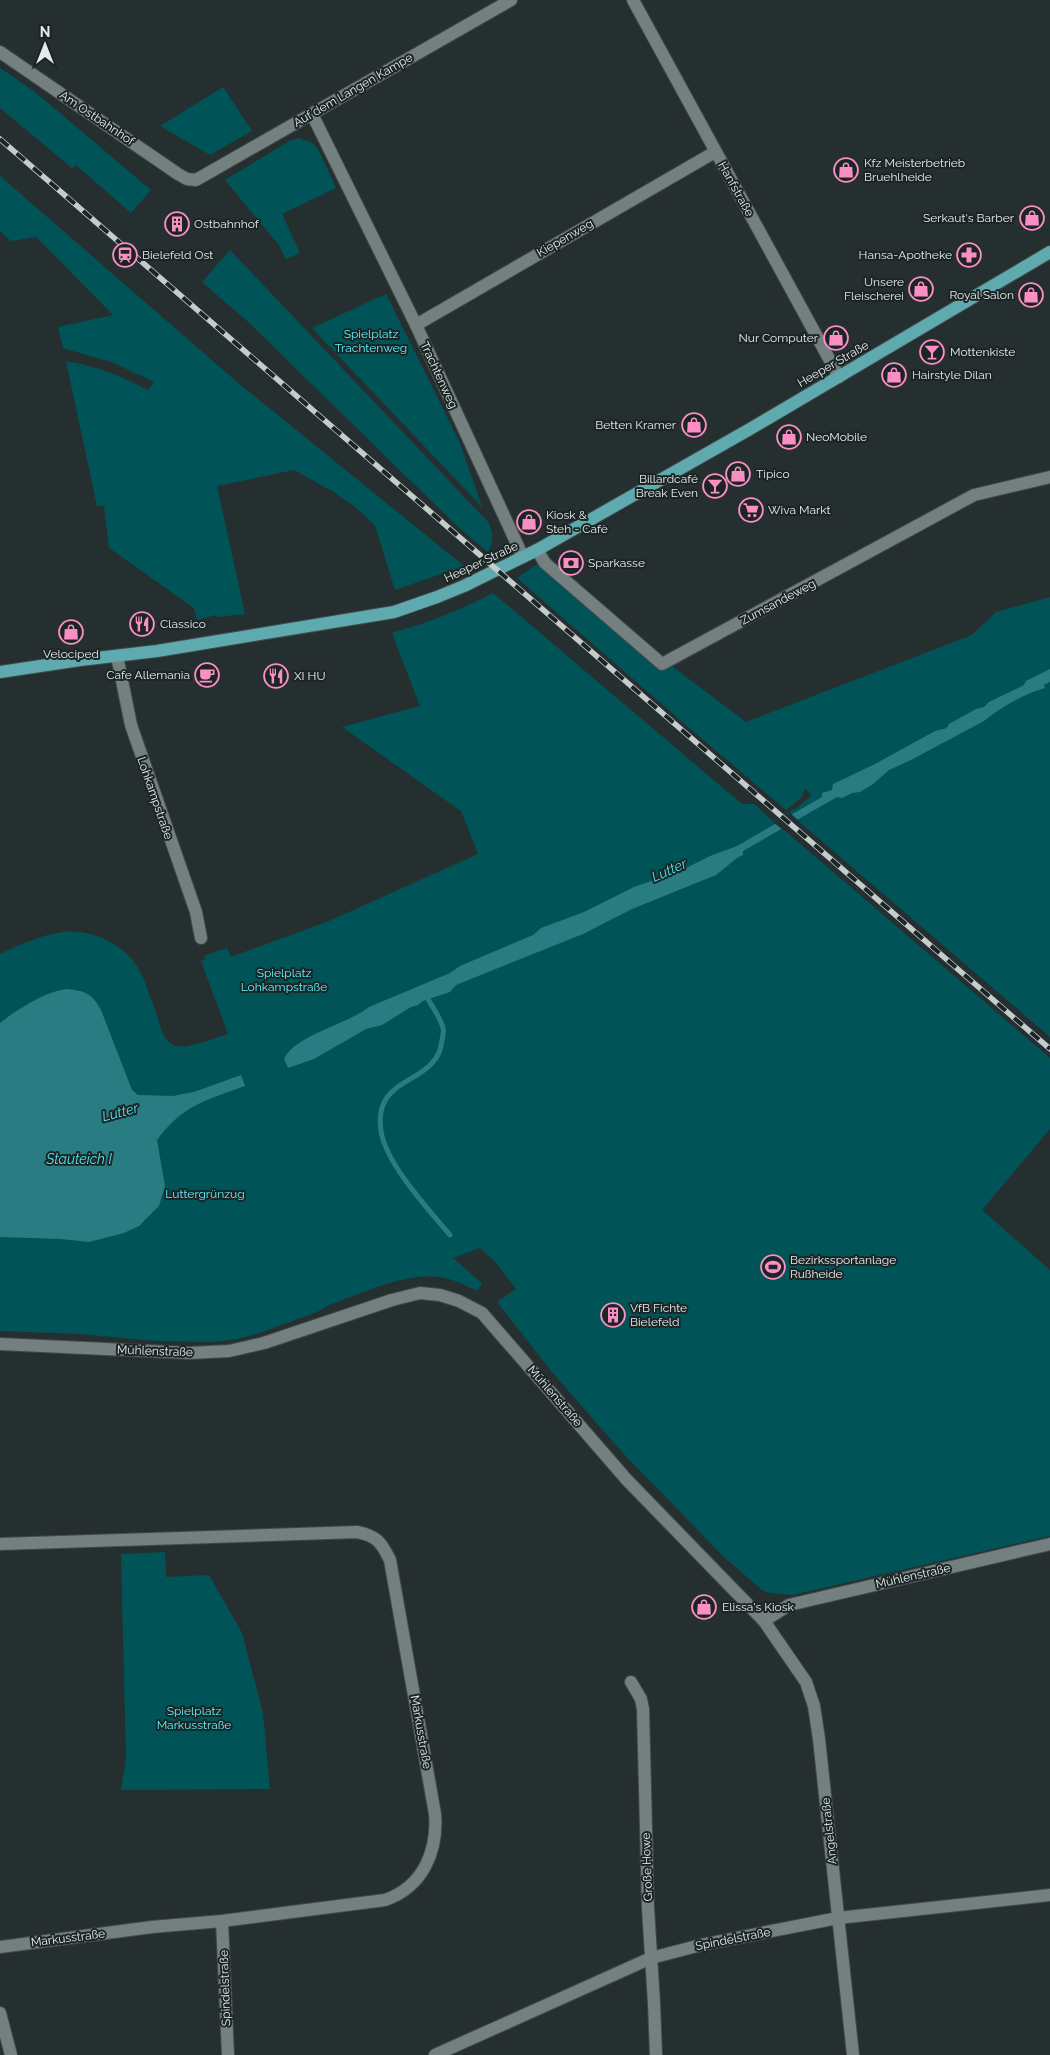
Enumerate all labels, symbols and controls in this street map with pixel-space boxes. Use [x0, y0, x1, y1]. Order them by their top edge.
north arrow [20, 20, 70, 70]
text: N [40, 24, 50, 40]
street label: Auf dem Langen Kampe [291, 50, 415, 130]
street label: Am Ostbahnhof [57, 88, 138, 149]
place label: Kfz Meisterbetrieb Bruehlheide [864, 156, 965, 184]
shop icon: Kfz Meisterbetrieb Bruehlheide [833, 157, 859, 183]
street label: Hanfstraße [715, 159, 757, 219]
shop icon: Serkaut's Barber [1019, 205, 1045, 231]
building icon: Ostbahnhof [164, 211, 190, 237]
place label: Serkaut's Barber [923, 211, 1015, 225]
street label: Kiepenweg [534, 216, 596, 260]
place label: Ostbahnhof [194, 217, 260, 231]
station icon: Bielefeld Ost [112, 242, 138, 268]
pharmacy icon: Hansa-Apotheke [956, 242, 982, 268]
place label: Bielefeld Ost [142, 248, 213, 262]
place label: Hansa-Apotheke [859, 248, 952, 262]
place label: Unsere Fleischerei [844, 275, 904, 303]
shop icon: Unsere Fleischerei [908, 276, 934, 302]
shop icon: Royal Salon [1018, 282, 1044, 308]
place label: Royal Salon [949, 288, 1014, 302]
shop icon: Nur Computer [823, 325, 849, 351]
park label: Spielplatz Trachtenweg [335, 327, 407, 355]
place label: Nur Computer [739, 331, 819, 345]
street label: Heeper Straße [795, 338, 871, 390]
street label: Trachtenweg [417, 339, 461, 411]
bar icon: Mottenkiste [919, 339, 945, 365]
place label: Mottenkiste [950, 345, 1015, 359]
shop icon: Hairstyle Dilan [881, 362, 907, 388]
place label: Hairstyle Dilan [912, 368, 992, 382]
shop icon: Betten Kramer [681, 412, 707, 438]
place label: Betten Kramer [595, 418, 677, 432]
shop icon: NeoMobile [776, 424, 802, 450]
place label: NeoMobile [806, 430, 867, 444]
shop icon: Tipico [725, 461, 751, 487]
place label: Tipico [756, 467, 790, 481]
place label: Billardcafé Break Even [636, 472, 698, 500]
bar icon: Billardcafé Break Even [702, 473, 728, 499]
supermarket icon: Wiva Markt [738, 497, 764, 523]
place label: Wiva Markt [768, 503, 831, 517]
place label: Kiosk & Steh - Cafè [546, 508, 608, 536]
shop icon: Kiosk & Steh - Cafè [516, 509, 542, 535]
street label: Heeper Straße [442, 539, 520, 585]
bank icon: Sparkasse [558, 550, 584, 576]
place label: Sparkasse [588, 556, 645, 570]
street label: Zumsandeweg [738, 576, 818, 628]
restaurant icon: Classico [129, 611, 155, 637]
place label: Classico [160, 617, 206, 631]
shop icon: Velociped [58, 619, 84, 645]
place label: Velociped [43, 647, 99, 661]
cafe icon: Cafe Allemania [194, 662, 220, 688]
restaurant icon: XI HU [263, 663, 289, 689]
place label: Cafe Allemania [106, 668, 190, 682]
place label: XI HU [294, 669, 326, 683]
street label: Lohkampstraße [134, 755, 176, 841]
water label: Lutter [649, 855, 690, 885]
park label: Spielplatz Lohkampstraße [241, 966, 327, 994]
water label: Lutter [100, 1099, 141, 1124]
water label: Stauteich I [45, 1151, 112, 1167]
park label: Luttergrünzug [165, 1187, 245, 1201]
place label: Bezirkssportanlage Rußheide [790, 1253, 896, 1281]
sports icon: Bezirkssportanlage Rußheide [760, 1254, 786, 1280]
place label: VfB Fichte Bielefeld [630, 1301, 687, 1329]
building icon: VfB Fichte Bielefeld [600, 1302, 626, 1328]
street label: Mühlenstraße [117, 1343, 193, 1359]
street label: Mühlenstraße [525, 1363, 585, 1429]
street label: Mühlenstraße [874, 1561, 952, 1591]
shop icon: Elissa's Kiosk [691, 1594, 717, 1620]
place label: Elissa's Kiosk [722, 1600, 795, 1614]
street label: Markusstraße [408, 1694, 434, 1770]
park label: Spielplatz Markusstraße [157, 1704, 231, 1732]
street label: Angelstraße [819, 1797, 839, 1865]
street label: Große Howe [639, 1832, 655, 1902]
street label: Spindelstraße [694, 1925, 772, 1953]
street label: Markusstraße [30, 1927, 106, 1949]
street label: Spindelstraße [217, 1950, 233, 2026]

